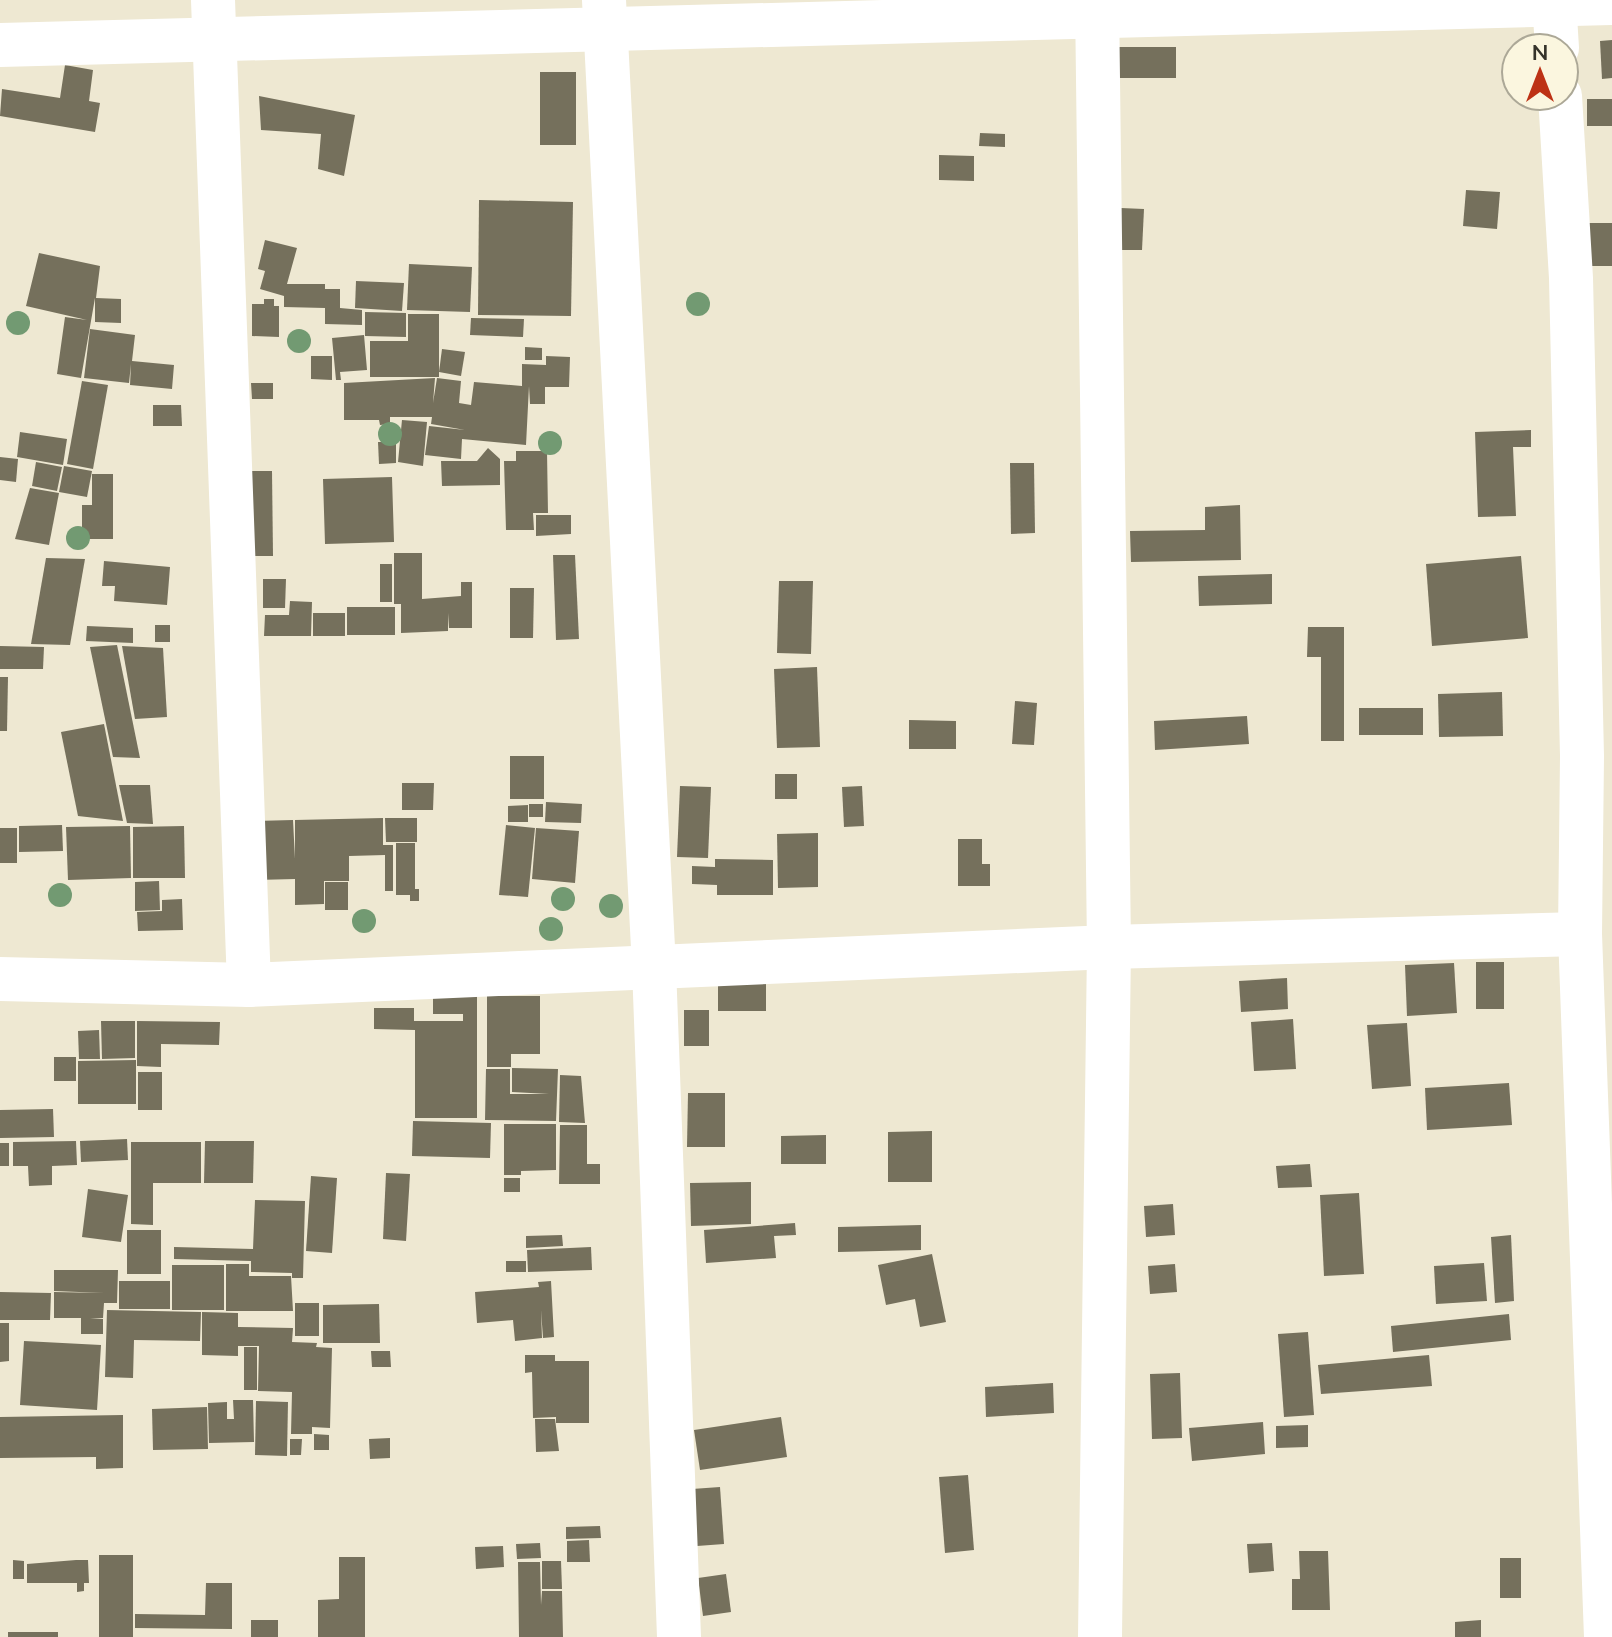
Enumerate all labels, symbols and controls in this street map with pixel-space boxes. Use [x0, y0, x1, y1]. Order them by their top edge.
north arrow [1500, 32, 1580, 112]
text: N [1532, 38, 1548, 66]

